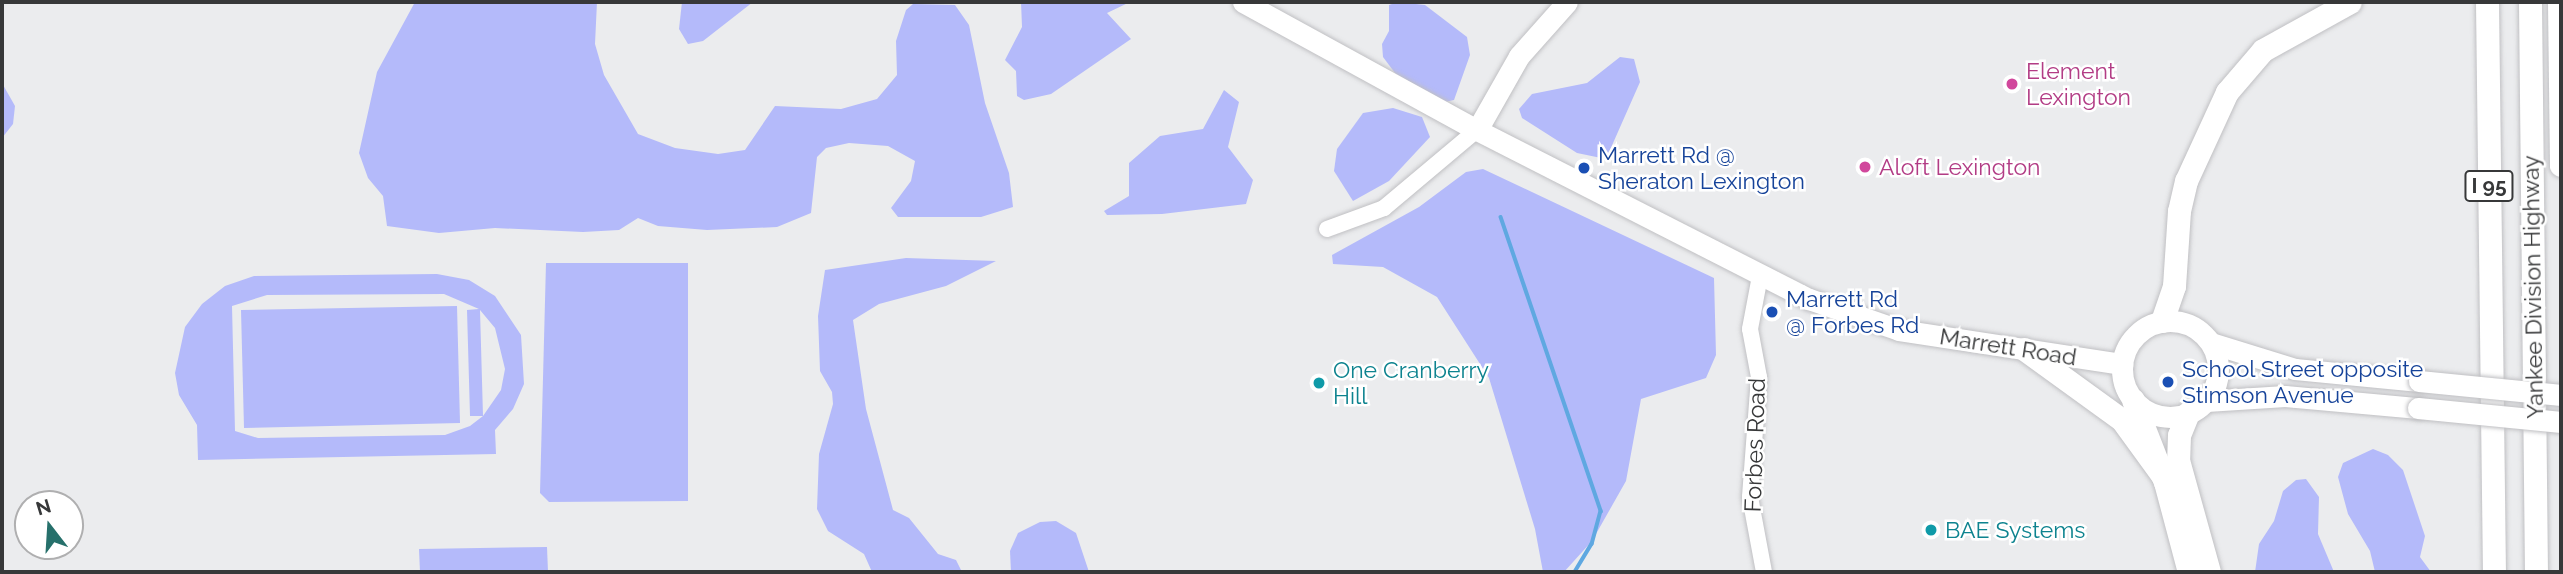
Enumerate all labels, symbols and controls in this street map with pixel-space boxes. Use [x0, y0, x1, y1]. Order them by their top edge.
place label: Element Lexington [2026, 57, 2131, 111]
marker: Element Lexington [2004, 76, 2020, 92]
place label: Marrett Rd @ Sheraton Lexington [1598, 141, 1805, 195]
place label: Aloft Lexington [1879, 153, 2040, 181]
street label: Yankee Division Highway [2517, 155, 2549, 419]
marker: Aloft Lexington [1857, 159, 1873, 175]
marker: Marrett Rd @ Sheraton Lexington [1576, 160, 1592, 176]
road number: I 95 [2463, 168, 2515, 204]
place label: Marrett Rd @ Forbes Rd [1786, 285, 1919, 339]
marker: Marrett Rd @ Forbes Rd [1764, 304, 1780, 320]
street label: Marrett Road [1938, 323, 2078, 371]
place label: School Street opposite Stimson Avenue [2182, 355, 2424, 409]
place label: One Cranberry Hill [1333, 356, 1489, 410]
marker: School Street opposite Stimson Avenue [2160, 374, 2176, 390]
marker: One Cranberry Hill [1311, 375, 1327, 391]
street label: Forbes Road [1739, 377, 1771, 513]
north arrow [14, 490, 84, 560]
text: N [33, 494, 54, 519]
place label: BAE Systems [1945, 516, 2085, 544]
marker: BAE Systems [1923, 522, 1939, 538]

